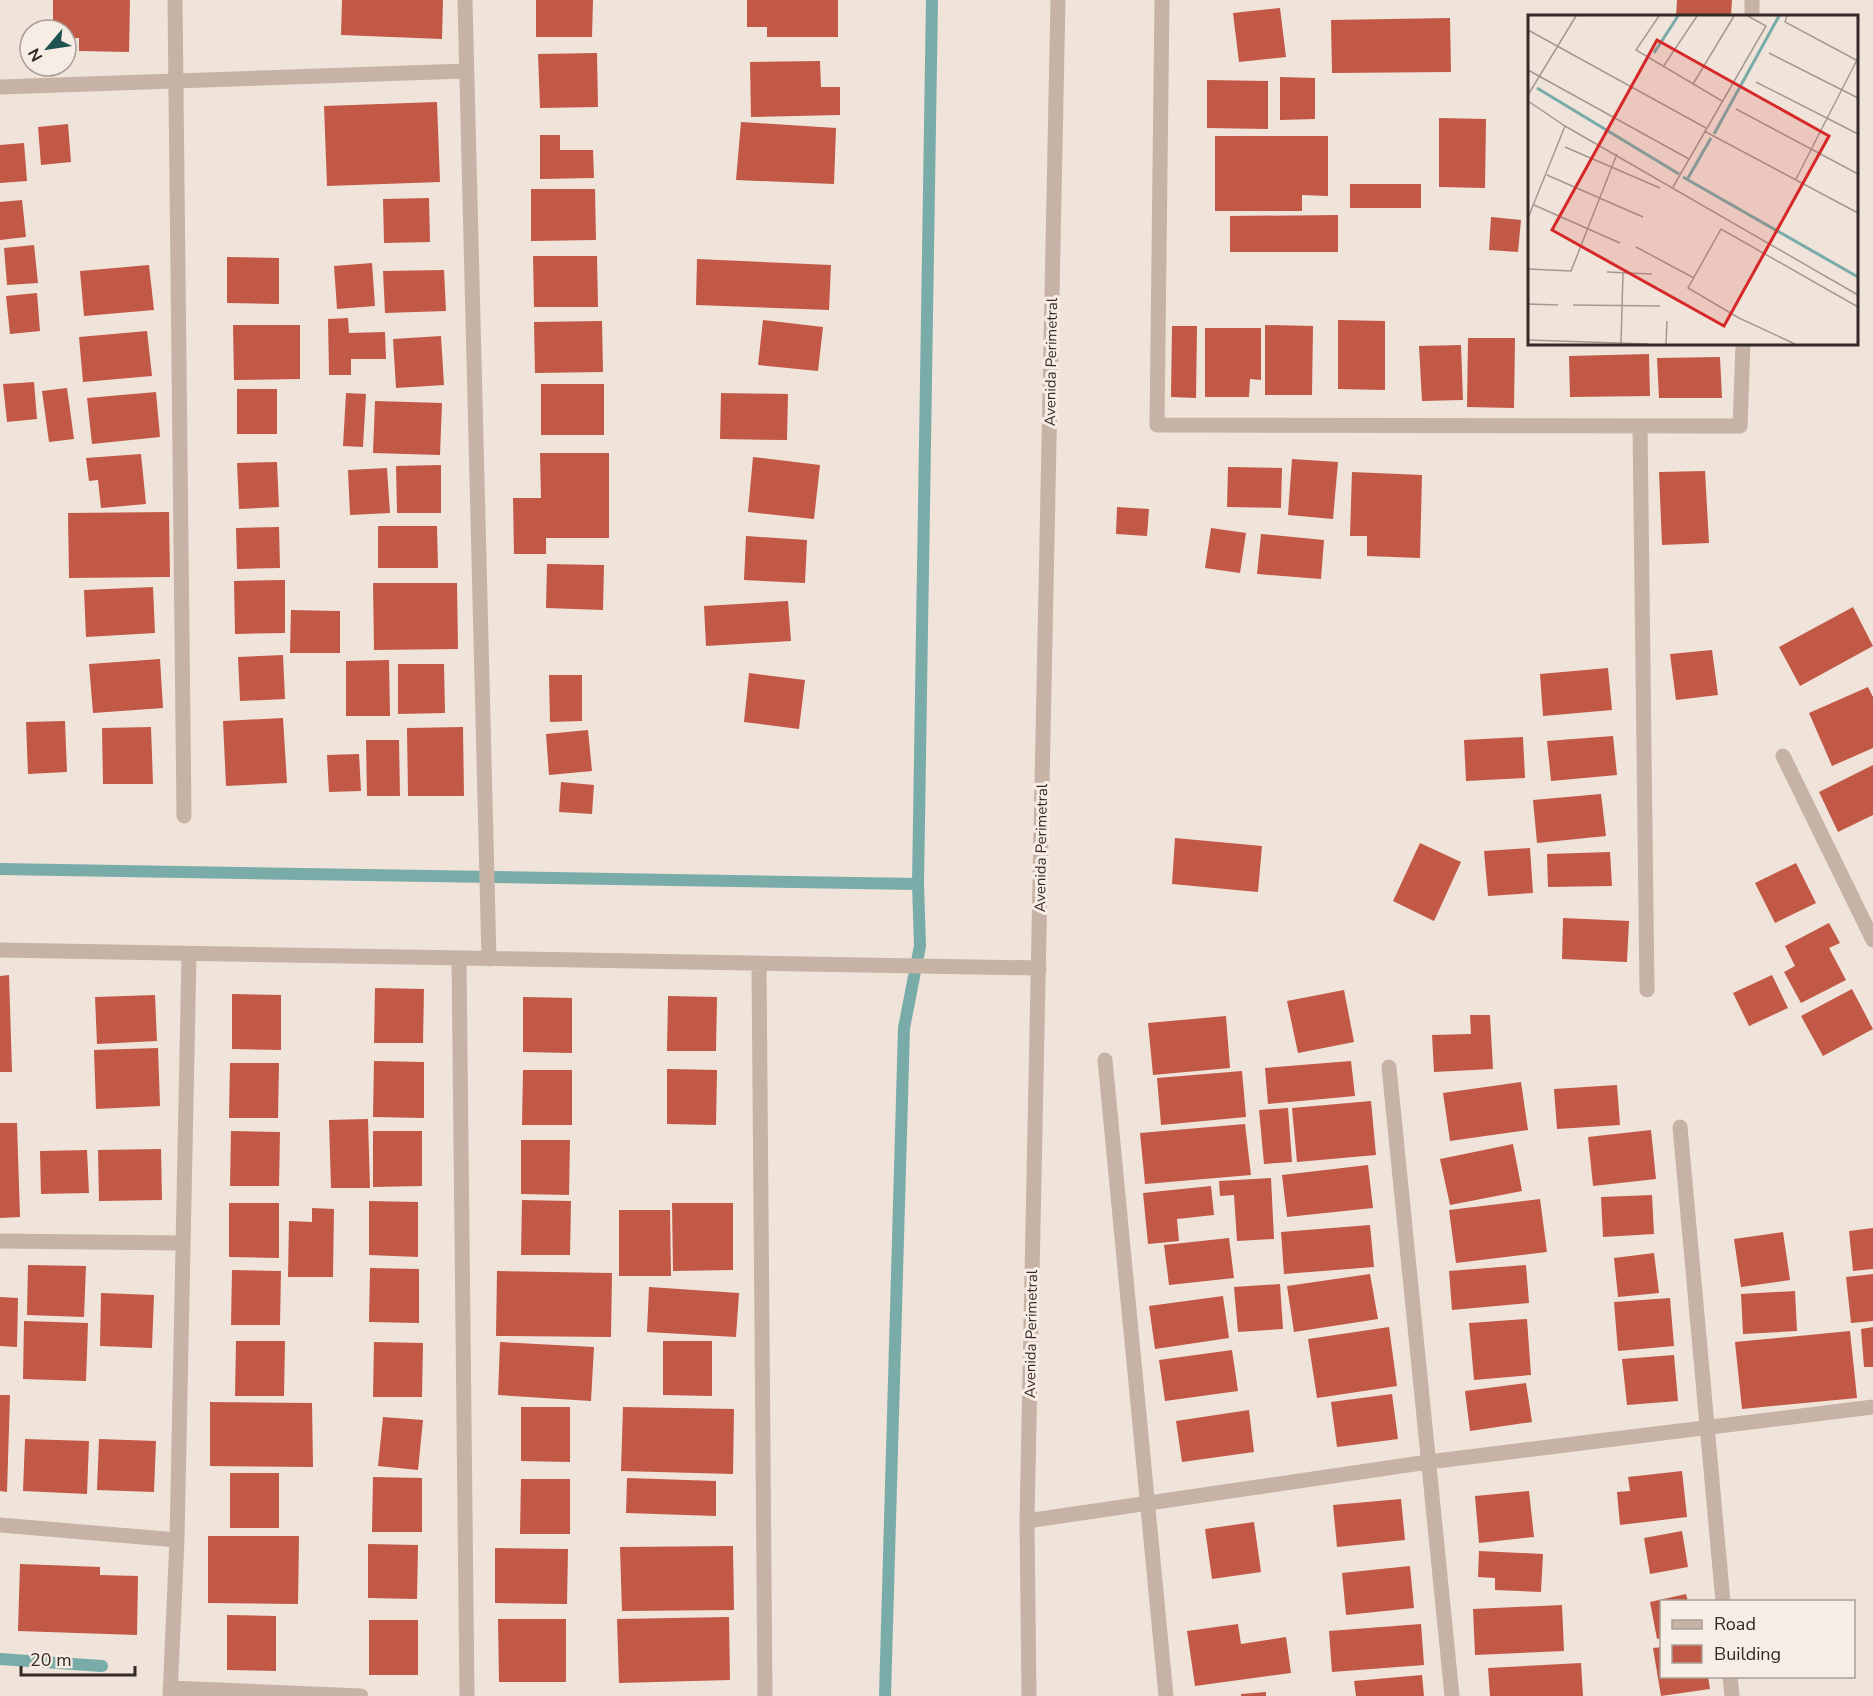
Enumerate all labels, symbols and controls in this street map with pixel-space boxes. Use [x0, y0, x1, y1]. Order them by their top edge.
inset map [1528, 15, 1858, 345]
north arrow [18, 18, 78, 78]
text: N [23, 44, 48, 65]
street label: Avenida Perimetral [1040, 297, 1062, 426]
street label: Avenida Perimetral [1030, 783, 1052, 912]
street label: Avenida Perimetral [1020, 1269, 1042, 1398]
legend [1660, 1600, 1855, 1678]
text: Road [1714, 1612, 1756, 1636]
scale bar [21, 1639, 135, 1677]
text: Building [1714, 1642, 1781, 1666]
text: 20 m [30, 1648, 72, 1672]

